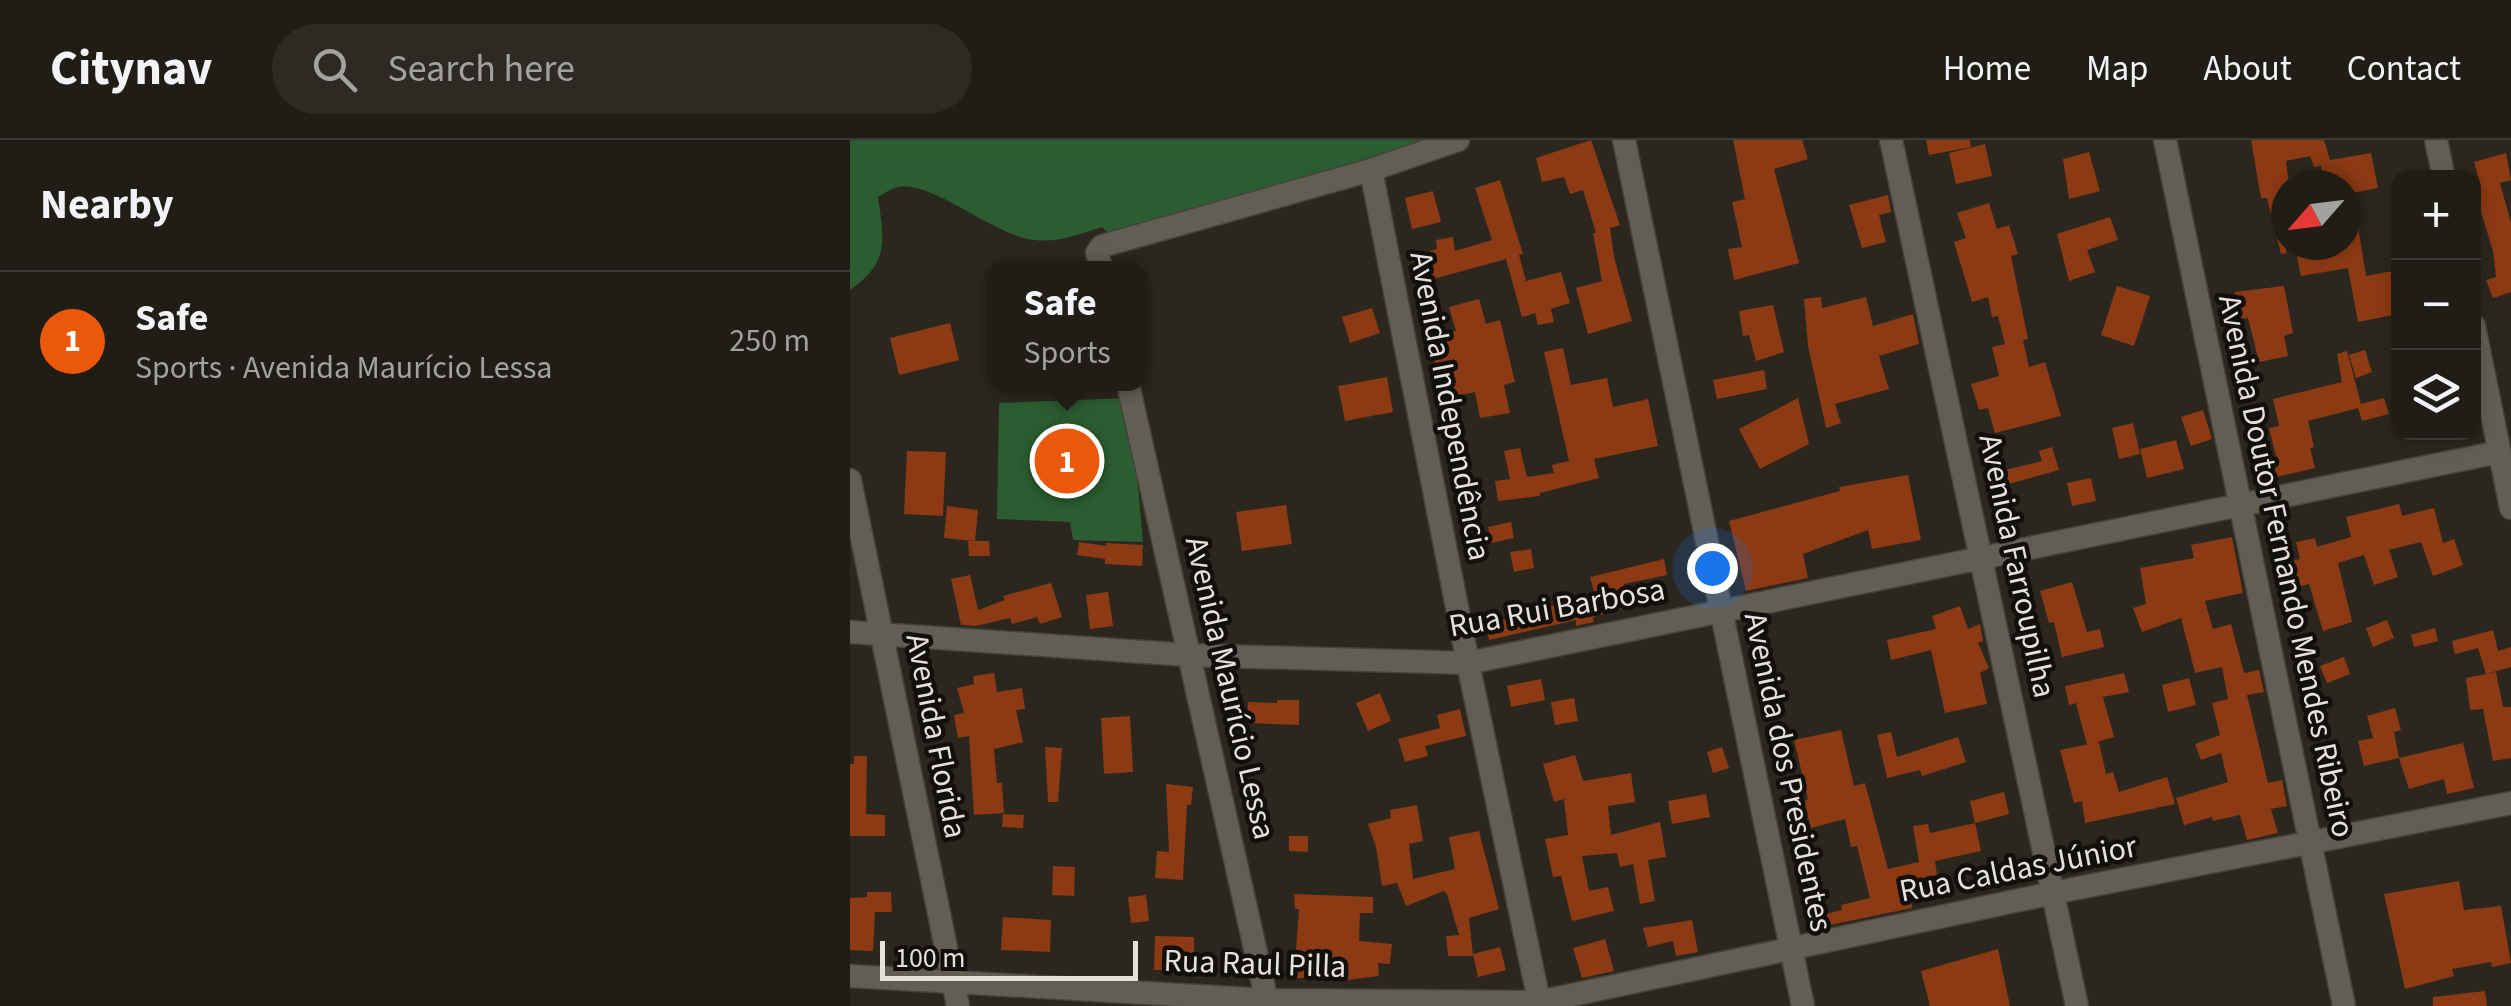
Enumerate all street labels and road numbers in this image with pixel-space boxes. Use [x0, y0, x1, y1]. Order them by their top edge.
street label: Avenida Independência [1397, 248, 1503, 564]
street label: Avenida Doutor Fernando Mendes Ribeiro [2206, 290, 2366, 842]
street label: Avenida Farroupilha [1967, 430, 2067, 702]
street label: Avenida Maurício Lessa [1173, 532, 1287, 844]
street label: Rua Rui Barbosa [1445, 566, 1669, 650]
street label: Avenida dos Presidentes [1732, 608, 1844, 936]
street label: Avenida Florida [894, 630, 978, 842]
street label: Rua Caldas Júnior [1895, 823, 2142, 915]
street label: Rua Raul Pilla [1163, 938, 1347, 990]

